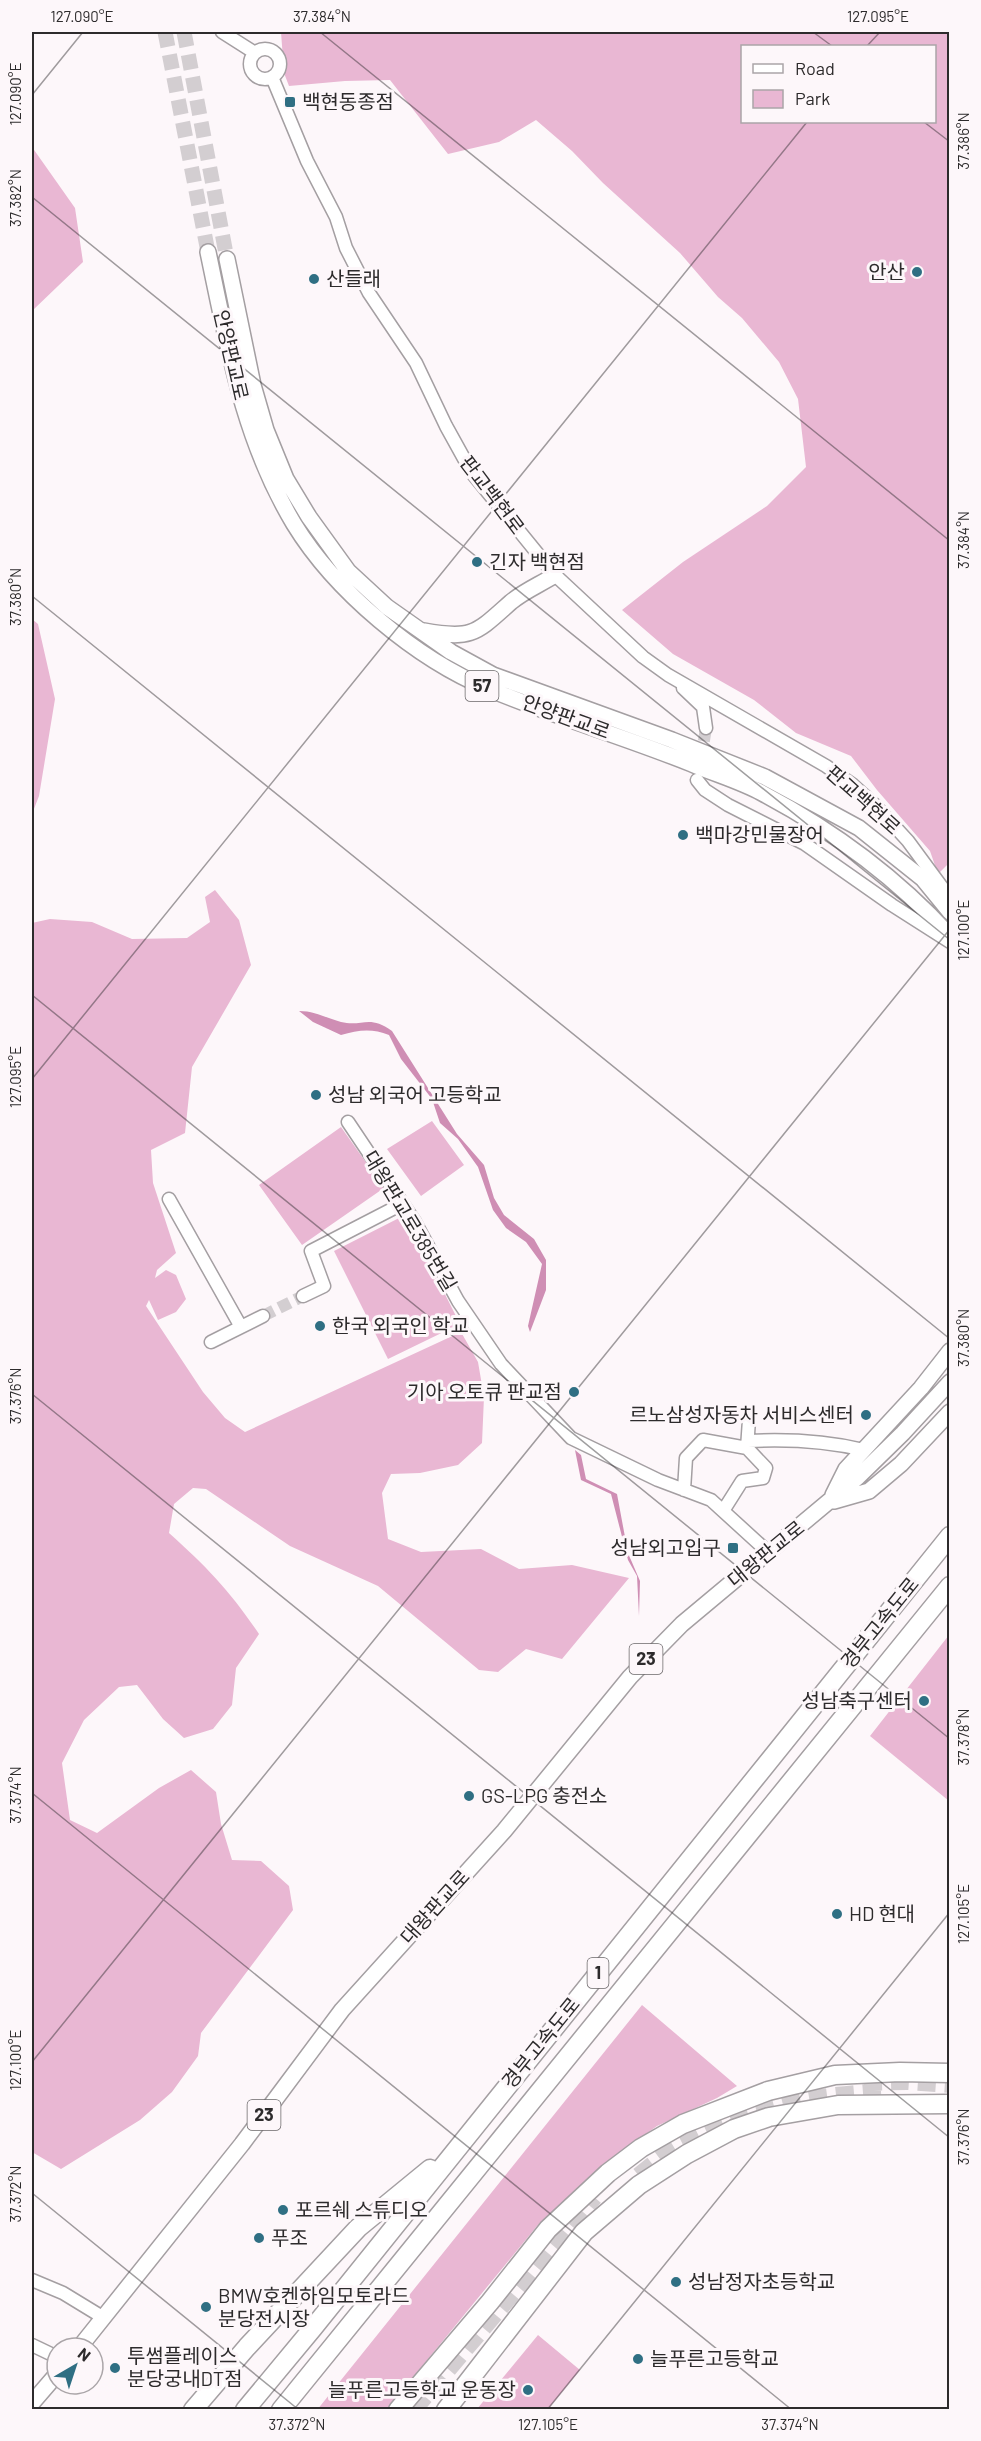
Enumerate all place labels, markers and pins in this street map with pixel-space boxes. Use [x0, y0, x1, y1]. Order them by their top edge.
place label: 백현동종점 [302, 89, 394, 113]
marker: 백현동종점 [283, 95, 297, 109]
place label: 안산 [868, 259, 905, 283]
marker: 안산 [910, 265, 924, 279]
place label: 산들래 [326, 266, 381, 290]
marker: 산들래 [307, 272, 321, 286]
place label: 긴자 백현점 [489, 549, 585, 573]
marker: 긴자 백현점 [470, 555, 484, 569]
place label: 백마강민물장어 [695, 822, 824, 846]
marker: 백마강민물장어 [676, 828, 690, 842]
place label: 성남 외국어 고등학교 [328, 1082, 502, 1106]
marker: 성남 외국어 고등학교 [309, 1088, 323, 1102]
place label: 한국 외국인 학교 [332, 1313, 469, 1337]
marker: 한국 외국인 학교 [313, 1319, 327, 1333]
place label: 기아 오토큐 판교점 [407, 1379, 562, 1403]
marker: 기아 오토큐 판교점 [567, 1385, 581, 1399]
place label: 르노삼성자동차 서비스센터 [629, 1402, 854, 1426]
marker: 르노삼성자동차 서비스센터 [859, 1408, 873, 1422]
place label: 성남외고입구 [611, 1535, 721, 1559]
marker: 성남외고입구 [726, 1541, 740, 1555]
place label: 성남축구센터 [802, 1688, 912, 1712]
marker: 성남축구센터 [917, 1694, 931, 1708]
place label: GS-LPG 충전소 [481, 1783, 607, 1807]
marker: GS-LPG 충전소 [462, 1789, 476, 1803]
place label: HD 현대 [849, 1901, 915, 1925]
marker: HD 현대 [830, 1907, 844, 1921]
place label: 포르쉐 스튜디오 [295, 2197, 428, 2221]
marker: 포르쉐 스튜디오 [276, 2203, 290, 2217]
place label: 푸조 [271, 2225, 308, 2249]
marker: 푸조 [252, 2231, 266, 2245]
place label: 성남정자초등학교 [688, 2269, 835, 2293]
marker: 성남정자초등학교 [669, 2275, 683, 2289]
place label: BMW호켄하임모토라드 분당전시장 [218, 2283, 410, 2330]
marker: BMW호켄하임모토라드 분당전시장 [199, 2300, 213, 2314]
place label: 투썸플레이스 분당궁내DT점 [127, 2343, 243, 2390]
place label: 늘푸른고등학교 [650, 2346, 779, 2370]
marker: 늘푸른고등학교 [631, 2352, 645, 2366]
marker: 투썸플레이스 분당궁내DT점 [108, 2361, 122, 2375]
place label: 늘푸른고등학교 운동장 [328, 2377, 516, 2401]
marker: 늘푸른고등학교 운동장 [521, 2383, 535, 2397]

